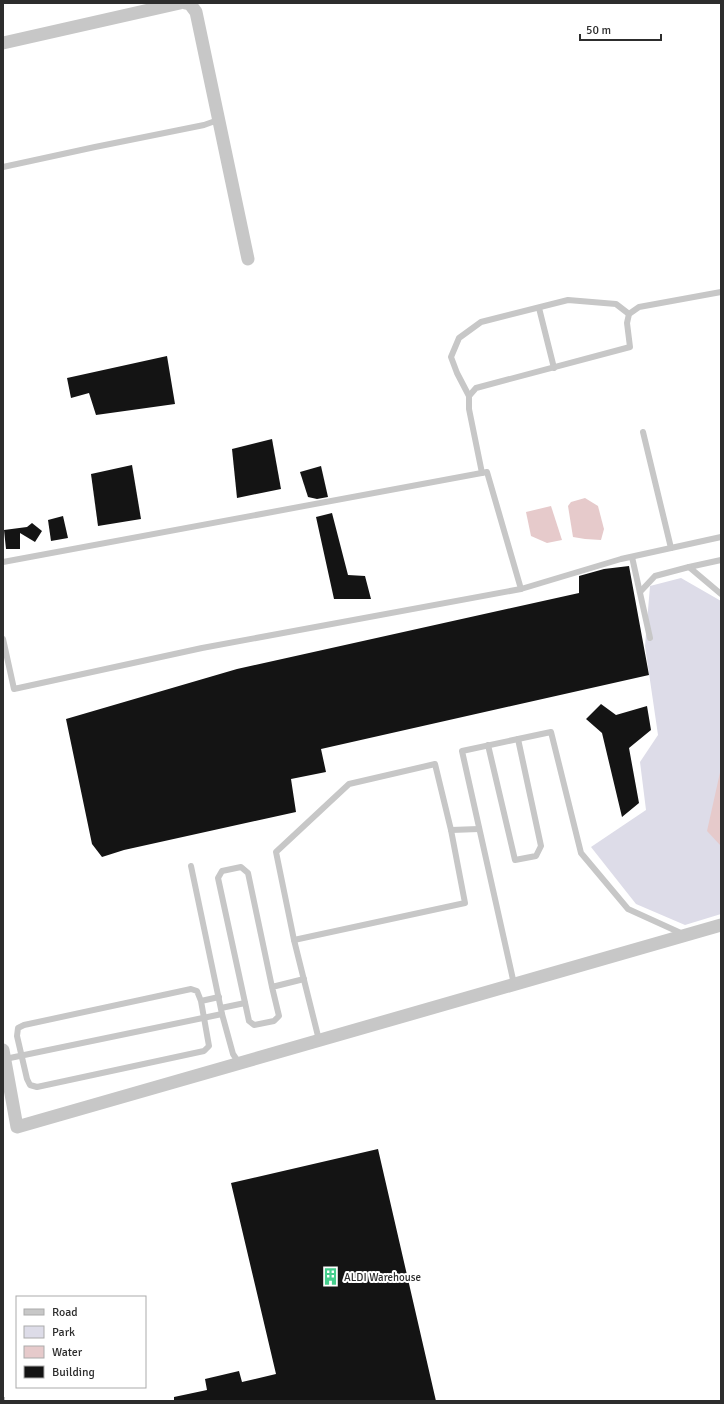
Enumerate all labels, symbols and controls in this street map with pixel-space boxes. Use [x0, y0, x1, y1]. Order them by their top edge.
scale bar [580, 16, 661, 42]
text: 50 m [586, 23, 611, 38]
building icon: ALDI Warehouse [321, 1267, 341, 1287]
place label: ALDI Warehouse [344, 1271, 421, 1284]
legend [16, 1296, 146, 1388]
text: Road [52, 1305, 78, 1320]
text: Park [52, 1325, 75, 1340]
text: Water [52, 1345, 83, 1360]
text: Building [52, 1365, 95, 1380]

